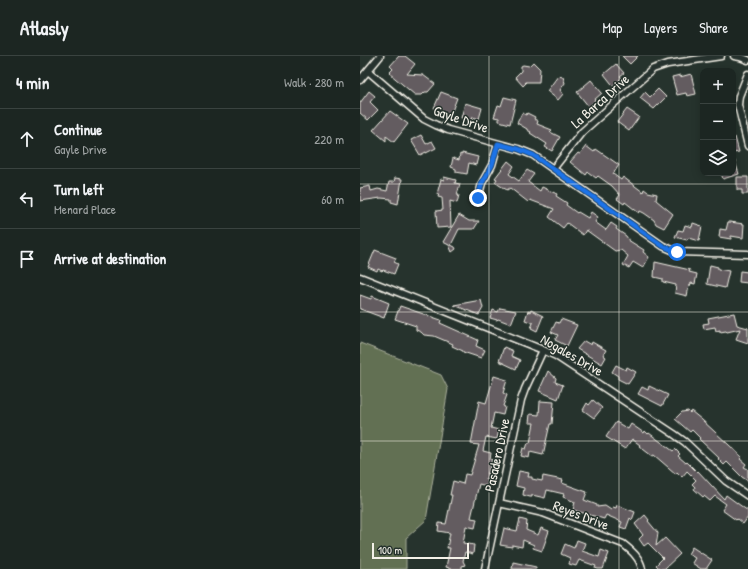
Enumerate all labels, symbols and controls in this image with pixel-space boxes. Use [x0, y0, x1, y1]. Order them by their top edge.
text: Atlasly [20, 15, 69, 41]
text: Map [602, 18, 622, 37]
text: Layers [644, 18, 677, 37]
text: Share [699, 18, 728, 37]
map controls [700, 68, 736, 176]
button: + [700, 68, 736, 104]
street label: La Barca Drive [566, 69, 633, 132]
text: 4 min [16, 71, 49, 94]
text: Walk · 280 m [284, 73, 344, 91]
street label: Gayle Drive [431, 100, 492, 138]
button: − [700, 104, 736, 140]
text: Continue [54, 119, 102, 140]
icon: ahead [16, 128, 38, 150]
text: 220 m [314, 130, 344, 148]
text: Gayle Drive [54, 140, 107, 158]
button: layers [700, 140, 736, 176]
text: Turn left [54, 179, 104, 200]
icon: left [16, 188, 38, 210]
route end [469, 189, 487, 207]
text: 60 m [321, 190, 344, 208]
text: Menard Place [54, 200, 116, 218]
route start [668, 243, 686, 261]
icon: arrive [16, 248, 38, 270]
text: Arrive at destination [54, 248, 166, 269]
street label: Nogales Drive [537, 329, 607, 381]
street label: Pasadero Drive [479, 416, 514, 493]
street label: Reyes Drive [550, 495, 612, 535]
scale bar [372, 541, 469, 560]
text: 100 m [378, 543, 402, 557]

